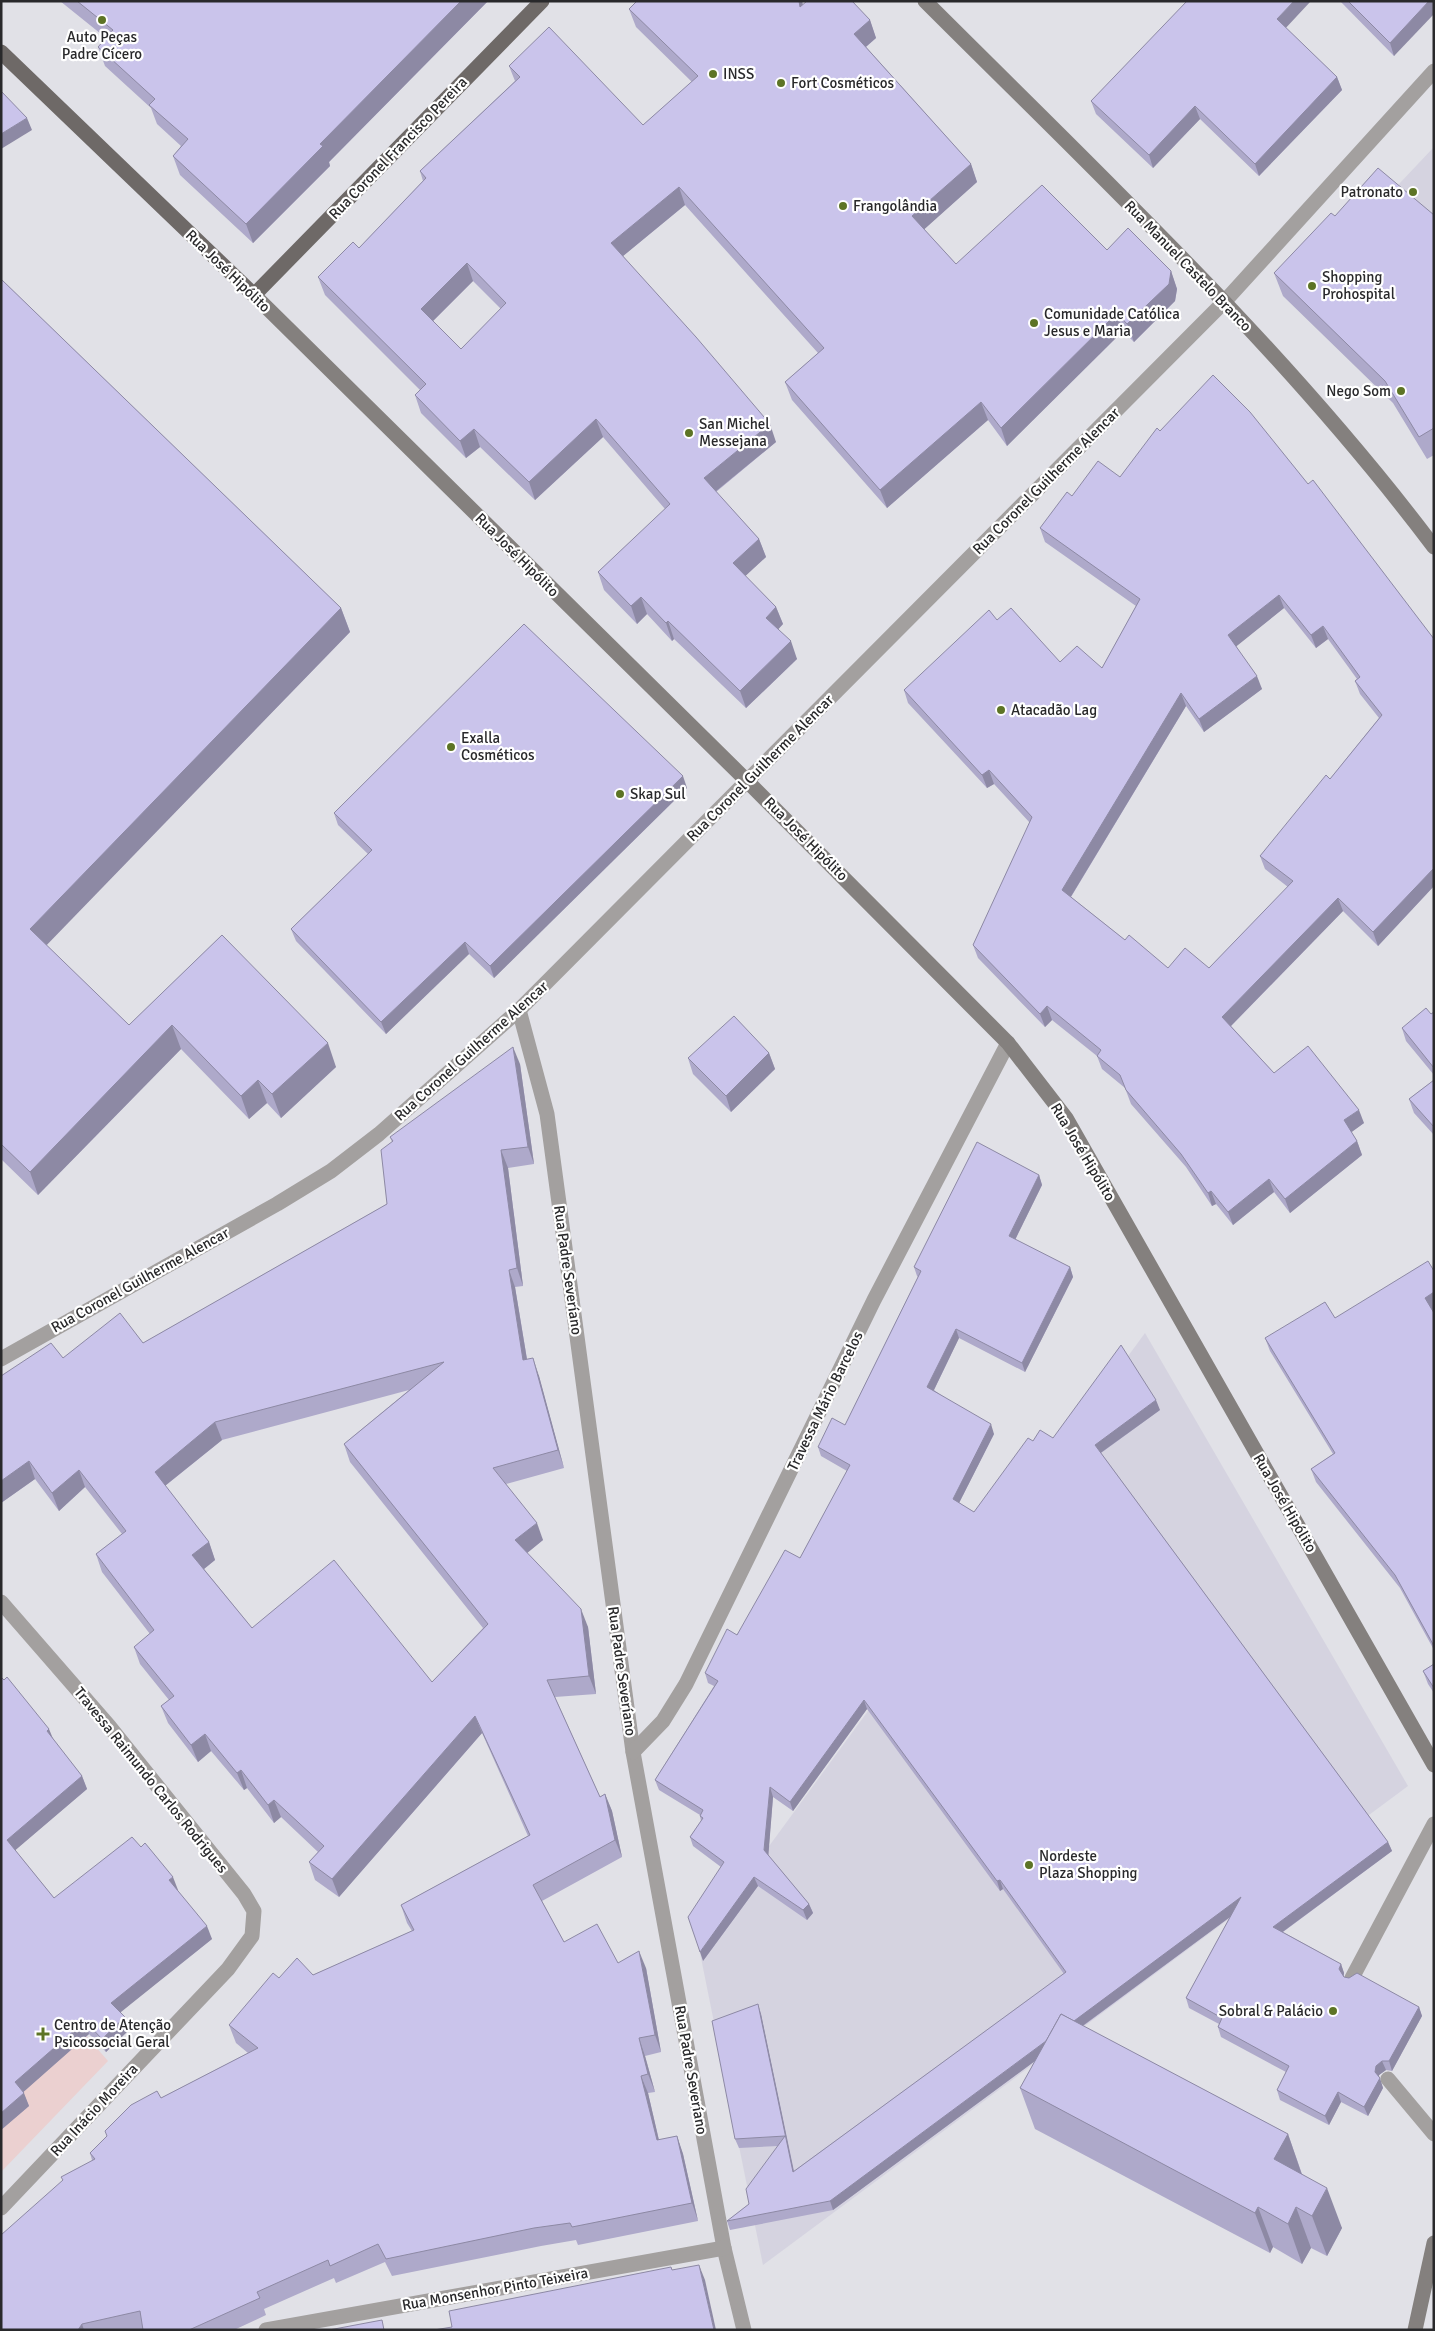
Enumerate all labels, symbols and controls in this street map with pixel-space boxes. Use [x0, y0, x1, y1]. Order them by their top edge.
marker: Auto Peças Padre Cícero [96, 14, 108, 26]
place label: Auto Peças Padre Cícero [62, 28, 142, 63]
place label: INSS [723, 65, 754, 83]
marker: INSS [707, 68, 719, 80]
street label: Rua Coronel Francisco Pereira [325, 73, 471, 223]
place label: Fort Cosméticos [791, 74, 895, 92]
marker: Fort Cosméticos [775, 77, 787, 89]
place label: Patronato [1341, 183, 1403, 201]
marker: Patronato [1407, 186, 1419, 198]
place label: Frangolândia [853, 197, 937, 215]
street label: Rua Manuel Castelo Branco [1121, 197, 1255, 335]
marker: Frangolândia [837, 200, 849, 212]
street label: Rua José Hipólito [182, 226, 274, 316]
place label: Shopping Prohospital [1322, 268, 1395, 303]
marker: Shopping Prohospital [1306, 280, 1318, 292]
place label: Comunidade Católica Jesus e Maria [1044, 305, 1180, 340]
marker: Comunidade Católica Jesus e Maria [1028, 317, 1040, 329]
place label: Nego Som [1326, 382, 1391, 400]
marker: Nego Som [1395, 385, 1407, 397]
street label: Rua Coronel Guilherme Alencar [969, 403, 1124, 558]
place label: San Michel Messejana [699, 415, 770, 450]
marker: San Michel Messejana [683, 427, 695, 439]
street label: Rua José Hipólito [471, 509, 563, 601]
street label: Rua Coronel Guilherme Alencar [683, 690, 838, 845]
place label: Atacadão Lag [1011, 701, 1097, 719]
marker: Atacadão Lag [995, 704, 1007, 716]
place label: Exalla Cosméticos [461, 729, 535, 764]
marker: Exalla Cosméticos [445, 741, 457, 753]
place label: Skap Sul [630, 785, 686, 803]
marker: Skap Sul [614, 788, 626, 800]
street label: Rua José Hipólito [760, 793, 852, 885]
street label: Rua Coronel Guilherme Alencar [391, 977, 552, 1125]
street label: Rua José Hipólito [1047, 1100, 1119, 1204]
street label: Rua Padre Severíano [550, 1204, 586, 1336]
street label: Rua Coronel Guilherme Alencar [48, 1223, 232, 1336]
street label: Travessa Mário Barcelos [783, 1328, 867, 1474]
street label: Rua José Hipólito [1249, 1450, 1321, 1556]
street label: Rua Padre Severíano [604, 1605, 640, 1737]
street label: Travessa Raimundo Carlos Rodrigues [70, 1683, 232, 1877]
place label: Nordeste Plaza Shopping [1039, 1847, 1138, 1882]
marker: Nordeste Plaza Shopping [1023, 1859, 1035, 1871]
place label: Sobral & Palácio [1219, 2002, 1323, 2020]
street label: Rua Padre Severíano [671, 2004, 711, 2136]
marker: Sobral & Palácio [1327, 2005, 1339, 2017]
place label: Centro de Atenção Psicossocial Geral [54, 2016, 171, 2051]
marker: Centro de Atenção Psicossocial Geral [36, 2027, 50, 2041]
street label: Rua Inácio Moreira [46, 2060, 142, 2160]
street label: Rua Monsenhor Pinto Teixeira [401, 2264, 589, 2314]

